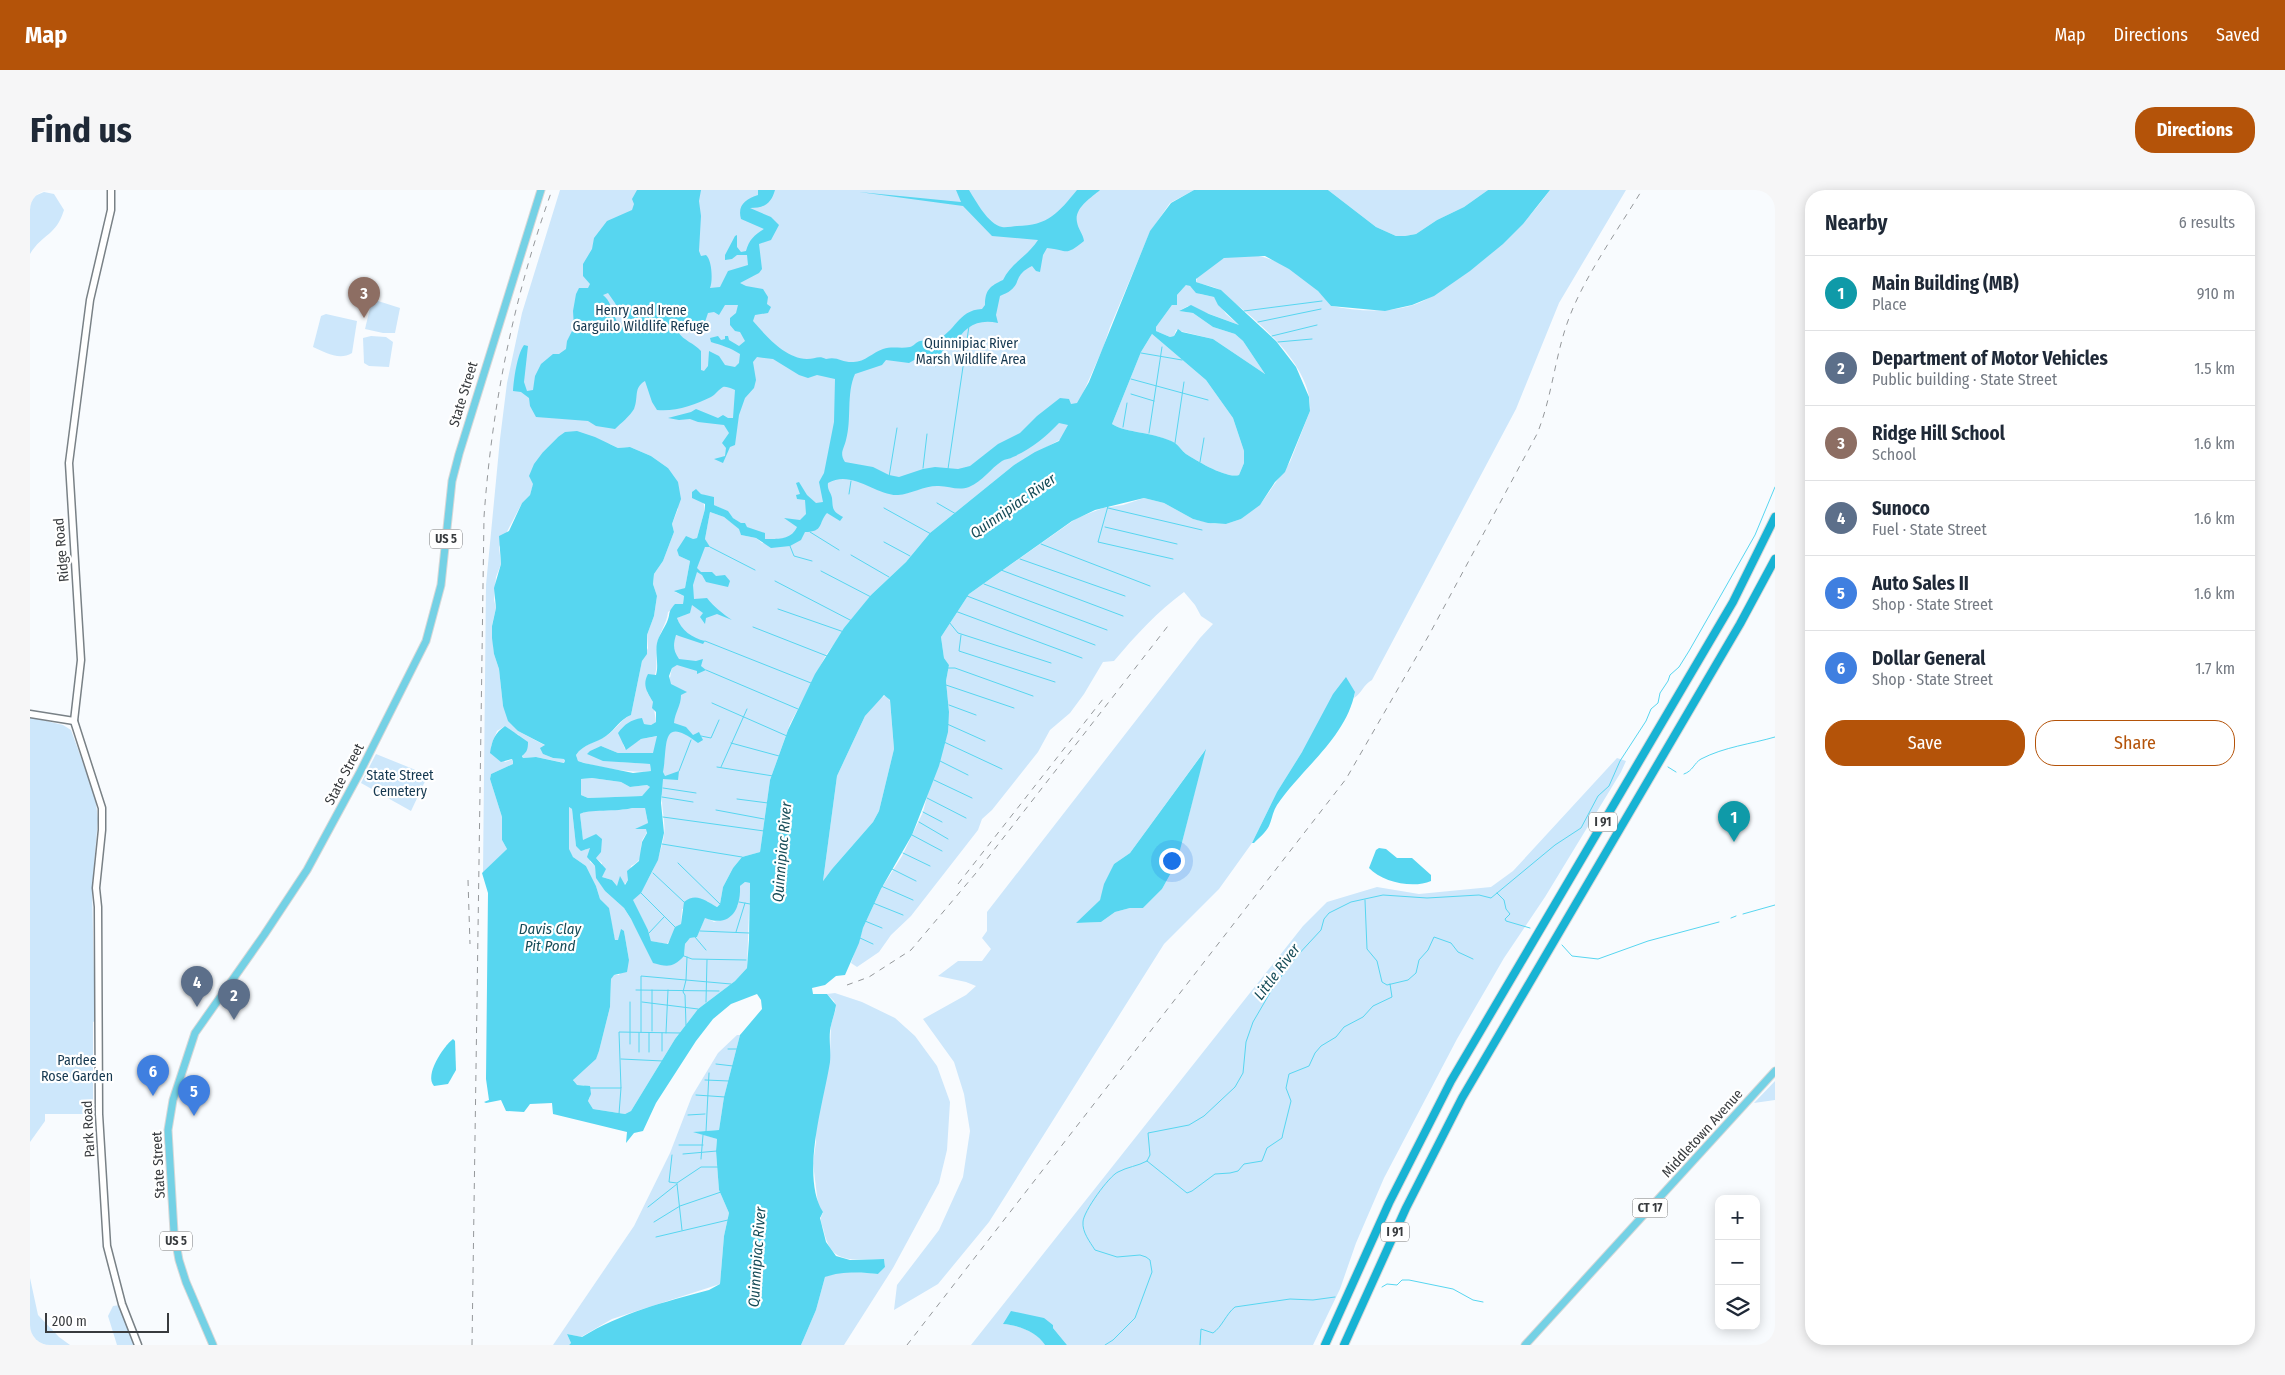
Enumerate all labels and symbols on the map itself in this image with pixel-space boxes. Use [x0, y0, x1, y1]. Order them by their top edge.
pin: 3 [348, 277, 380, 318]
park label: Henry and Irene Garguilo Wildlife Refuge [572, 302, 710, 335]
park label: Quinnipiac River Marsh Wildlife Area [916, 335, 1026, 368]
street label: State Street [446, 359, 482, 429]
water label: Quinnipiac River [967, 469, 1060, 542]
street label: Ridge Road [50, 517, 73, 583]
road number: US 5 [430, 529, 462, 548]
street label: State Street [321, 740, 368, 808]
park label: State Street Cemetery [366, 767, 434, 800]
water label: Quinnipiac River [769, 800, 795, 903]
pin: 1 [1718, 801, 1750, 842]
road number: I 91 [1589, 812, 1617, 832]
your location [1159, 848, 1185, 874]
water label: Davis Clay Pit Pond [519, 920, 583, 955]
water label: Little River [1250, 940, 1304, 1003]
pin: 4 [181, 966, 213, 1007]
pin: 2 [218, 979, 250, 1020]
park label: Pardee Rose Garden [41, 1052, 113, 1085]
pin: 6 [137, 1055, 169, 1096]
pin: 5 [178, 1075, 210, 1116]
street label: Middletown Avenue [1658, 1086, 1746, 1181]
street label: Park Road [79, 1100, 98, 1158]
street label: State Street [148, 1131, 169, 1199]
road number: CT 17 [1632, 1198, 1668, 1218]
water label: Quinnipiac River [745, 1205, 770, 1308]
road number: I 91 [1381, 1222, 1409, 1242]
road number: US 5 [160, 1232, 192, 1250]
scale bar [45, 1310, 169, 1333]

